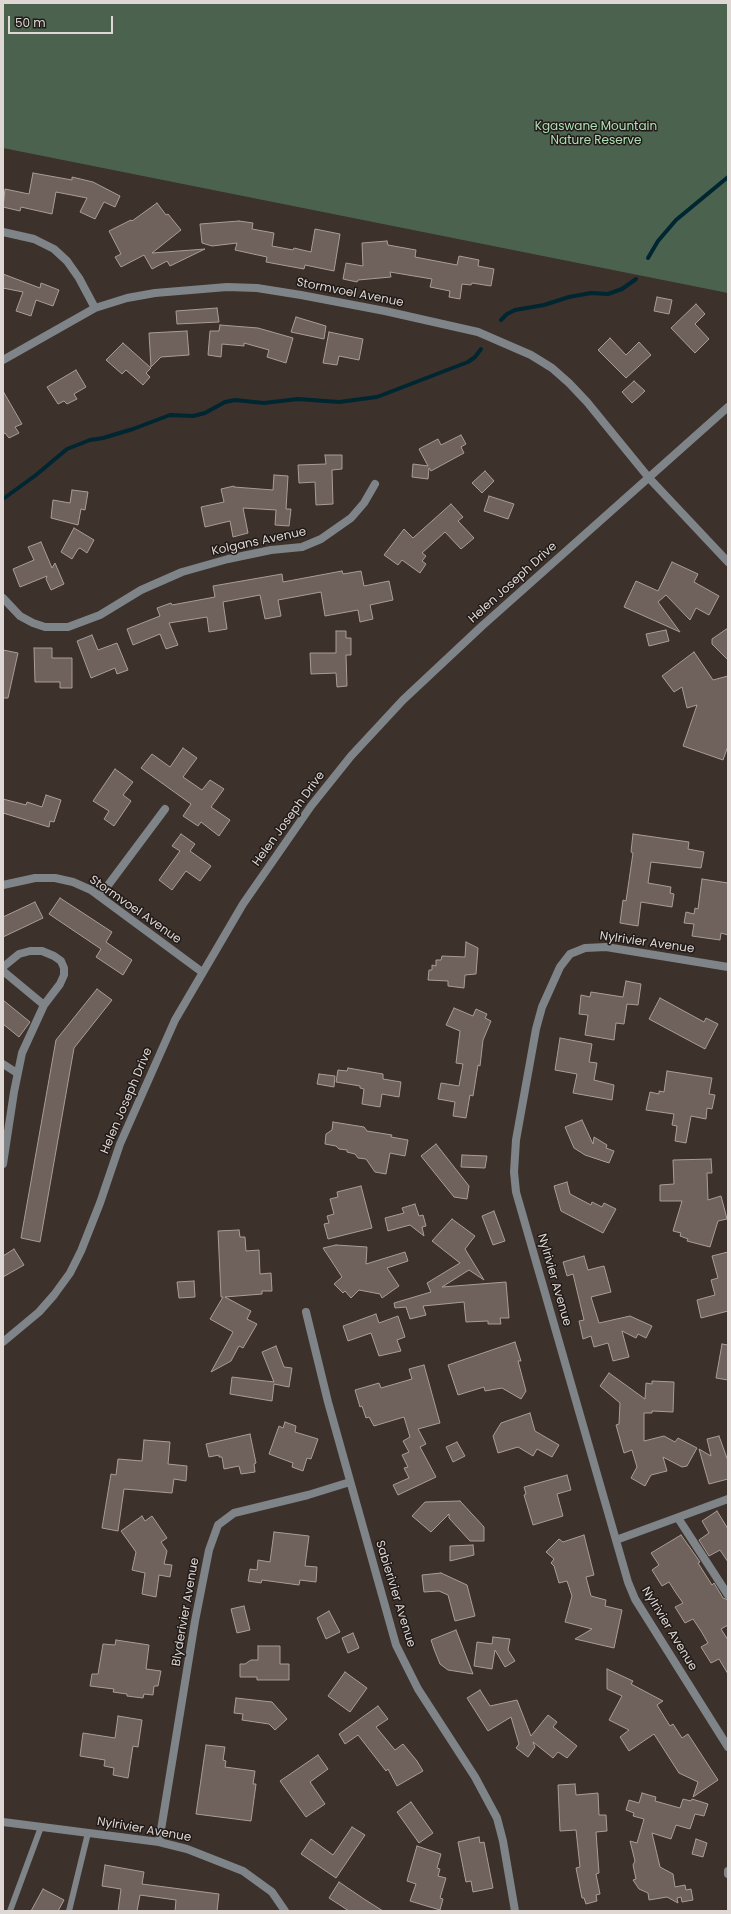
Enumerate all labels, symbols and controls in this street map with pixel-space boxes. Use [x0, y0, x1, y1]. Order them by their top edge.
scale bar [10, 8, 115, 34]
text: 50 m [15, 14, 46, 31]
park label: Kgaswane Mountain Nature Reserve [535, 120, 657, 148]
street label: Stormvoel Avenue [295, 276, 405, 310]
street label: Kolgans Avenue [210, 525, 308, 559]
street label: Helen Joseph Drive [466, 540, 560, 626]
street label: Helen Joseph Drive [250, 769, 328, 869]
street label: Stormvoel Avenue [86, 873, 184, 947]
street label: Nylrivier Avenue [599, 929, 695, 957]
street label: Helen Joseph Drive [98, 1046, 156, 1156]
street label: Nylrivier Avenue [534, 1232, 574, 1328]
street label: Sabierivier Avenue [372, 1539, 418, 1649]
street label: Blyderivier Avenue [169, 1557, 203, 1667]
street label: Nylrivier Avenue [638, 1584, 700, 1674]
street label: Nylrivier Avenue [96, 1815, 192, 1845]

